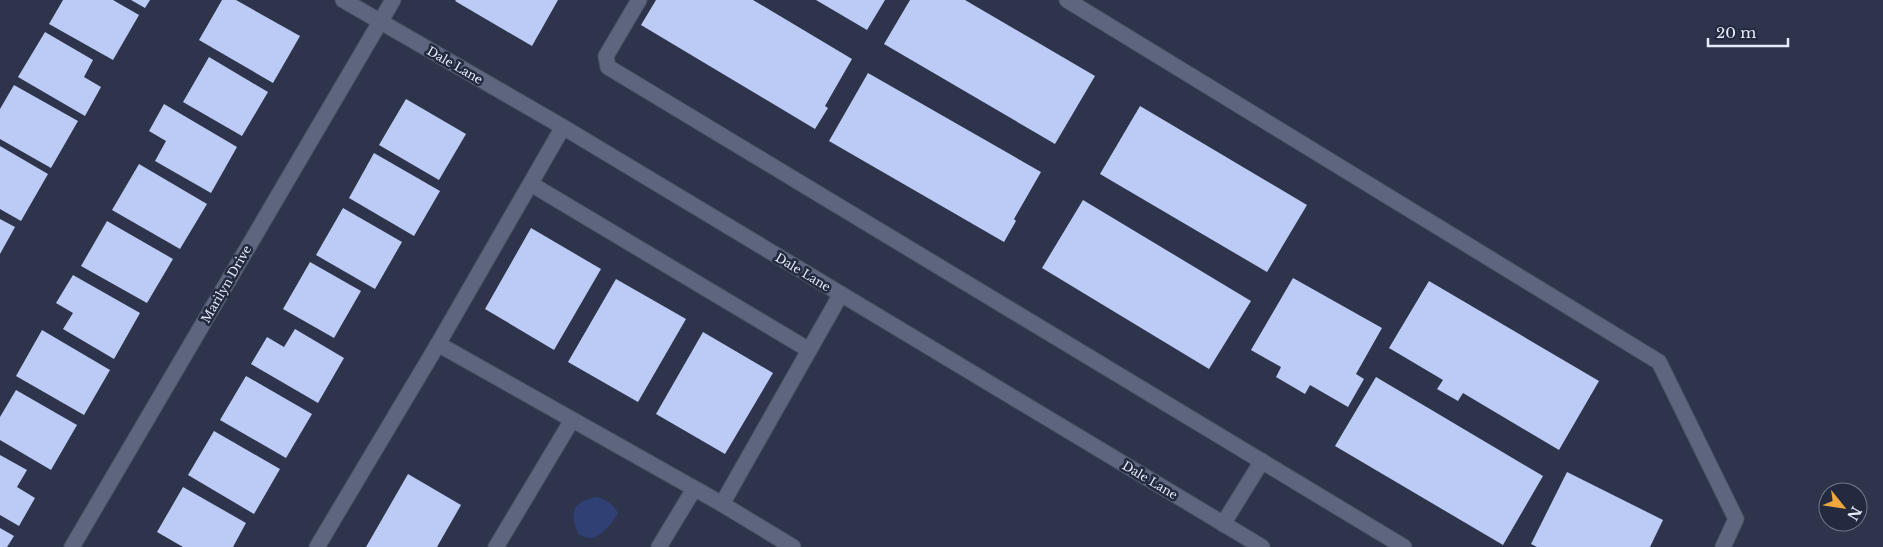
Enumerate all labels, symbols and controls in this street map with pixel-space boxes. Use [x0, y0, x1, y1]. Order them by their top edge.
scale bar [1708, 15, 1788, 47]
text: 20 m [1716, 23, 1756, 42]
street label: Dale Lane [424, 43, 486, 87]
street label: Marilyn Drive [198, 242, 254, 325]
street label: Dale Lane [773, 250, 833, 294]
street label: Dale Lane [1120, 458, 1180, 502]
north arrow [1818, 482, 1868, 532]
text: N [1843, 503, 1865, 524]

